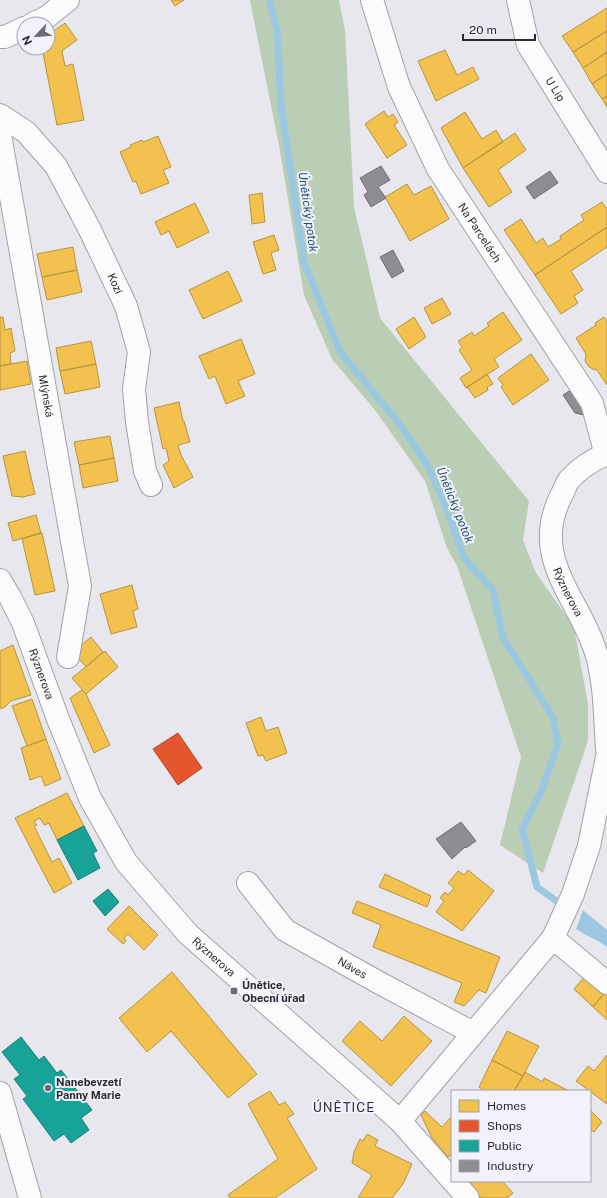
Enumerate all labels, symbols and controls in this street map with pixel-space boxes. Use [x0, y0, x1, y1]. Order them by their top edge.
north arrow [16, 16, 56, 56]
scale bar [463, 16, 535, 42]
text: 20 m [469, 23, 497, 37]
text: N [20, 34, 34, 47]
street label: U Lip [543, 75, 568, 104]
water label: Únětický potok [295, 171, 321, 254]
street label: Na Parcelách [456, 201, 504, 264]
street label: Kozí [105, 271, 125, 296]
street label: Mlýnská [37, 374, 56, 418]
water label: Únětický potok [433, 465, 477, 546]
street label: Rýznerova [551, 566, 585, 618]
street label: Rýznerova [27, 647, 56, 701]
street label: Rýznerova [190, 935, 238, 979]
street label: Náves [336, 955, 369, 981]
place label: Únětice, Obecní úřad [242, 978, 305, 1004]
marker: Únětice, Obecní úřad [229, 986, 239, 996]
place label: Nanebevzetí Panny Marie [56, 1076, 122, 1101]
marker: Nanebevzetí Panny Marie [43, 1083, 53, 1093]
legend [451, 1090, 591, 1182]
district label: ÚNĚTICE [313, 1099, 375, 1115]
text: Homes [487, 1099, 526, 1113]
text: Shops [487, 1119, 522, 1133]
text: Public [487, 1139, 522, 1153]
text: Industry [487, 1159, 534, 1173]

